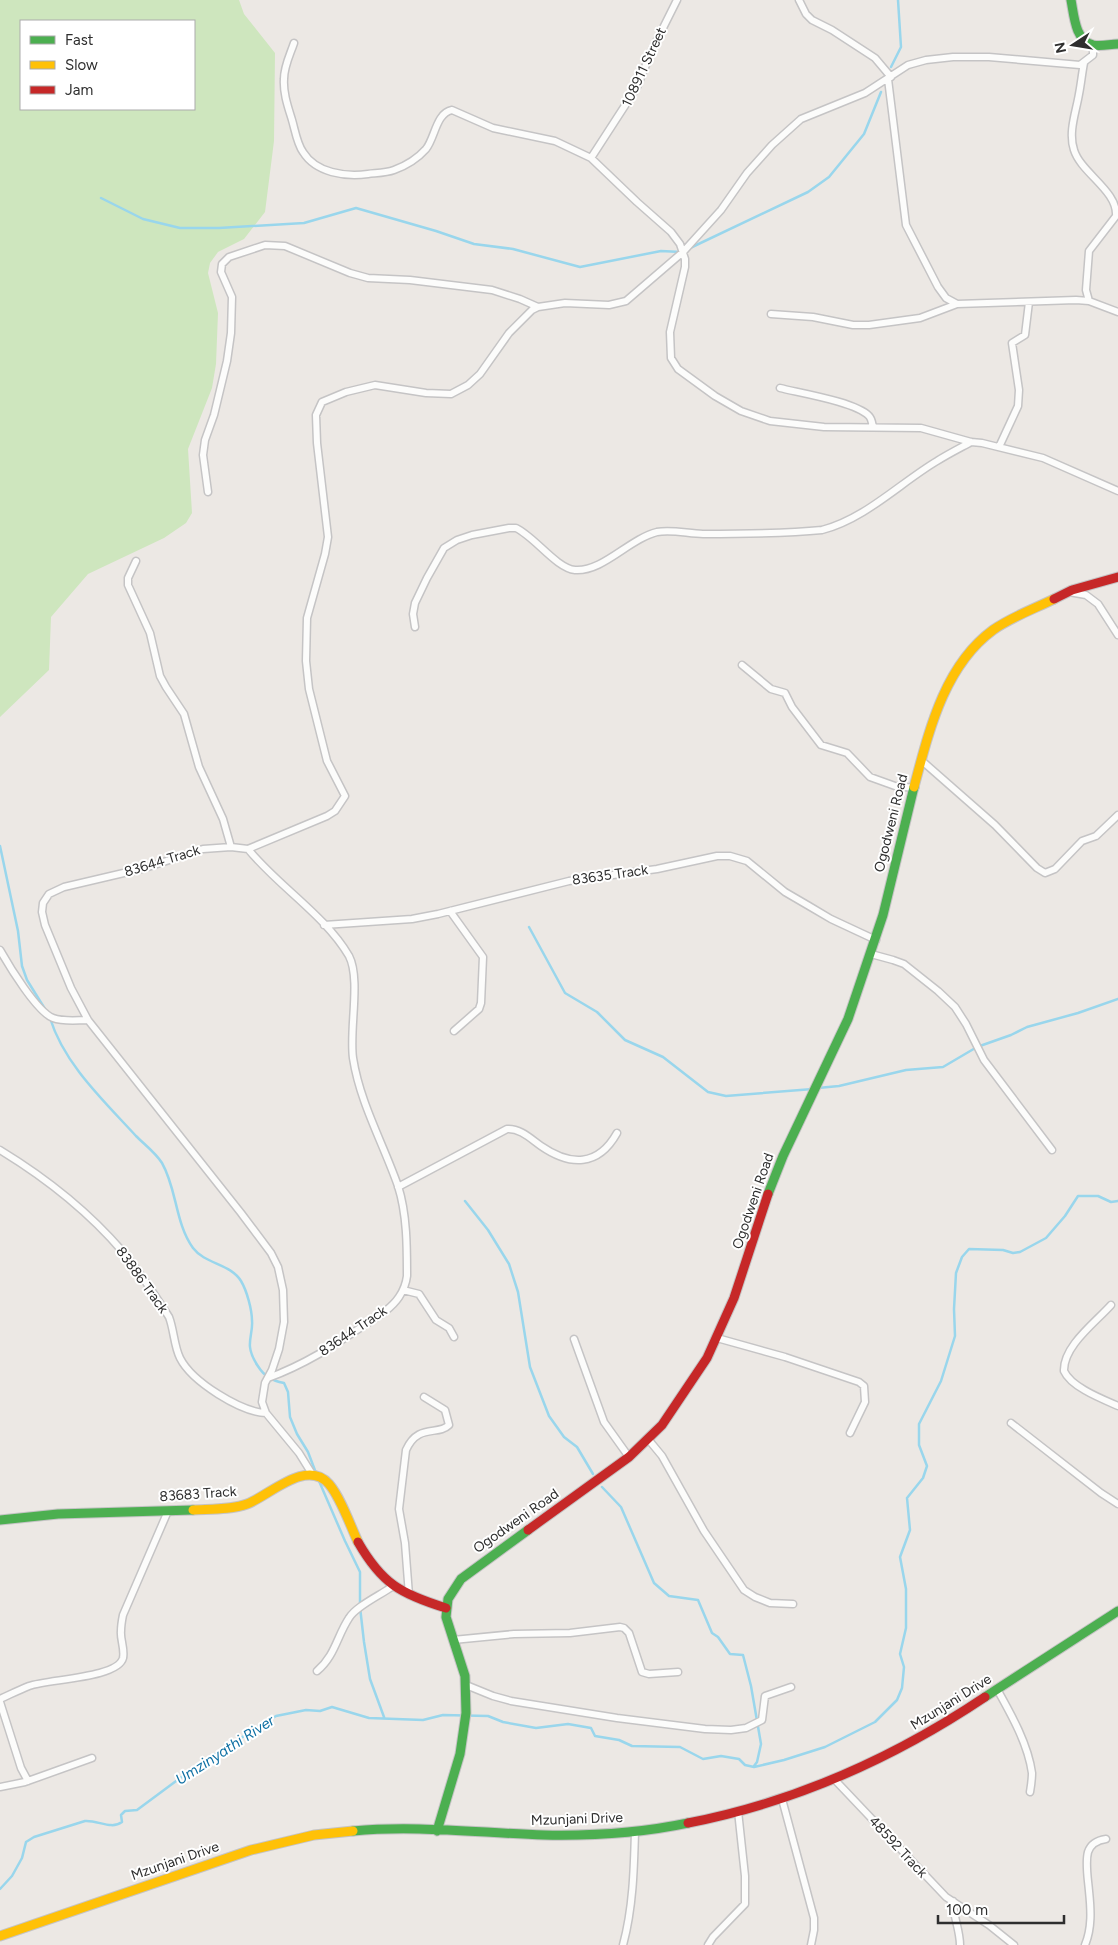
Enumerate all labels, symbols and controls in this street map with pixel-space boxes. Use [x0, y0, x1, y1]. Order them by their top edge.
legend [20, 20, 195, 110]
north arrow [1048, 20, 1098, 70]
street label: 108911 Street [618, 25, 670, 109]
text: Fast [65, 31, 94, 49]
text: N [1051, 41, 1070, 55]
text: Slow [65, 56, 98, 74]
text: Jam [65, 81, 93, 99]
street label: Ogodweni Road [871, 772, 911, 874]
street label: 83644 Track [122, 841, 202, 881]
street label: 83635 Track [571, 861, 649, 889]
street label: Ogodweni Road [729, 1151, 777, 1251]
street label: 83886 Track [112, 1243, 172, 1317]
street label: 83644 Track [316, 1302, 390, 1360]
street label: 83683 Track [159, 1483, 237, 1505]
street label: Ogodweni Road [470, 1485, 562, 1557]
street label: Mzunjani Drive [907, 1670, 995, 1734]
water label: Umzinyathi River [172, 1711, 279, 1789]
street label: Mzunjani Drive [531, 1809, 624, 1829]
street label: 48592 Track [865, 1813, 931, 1881]
street label: Mzunjani Drive [129, 1838, 222, 1884]
scale bar [938, 1892, 1064, 1924]
text: 100 m [946, 1901, 988, 1919]

